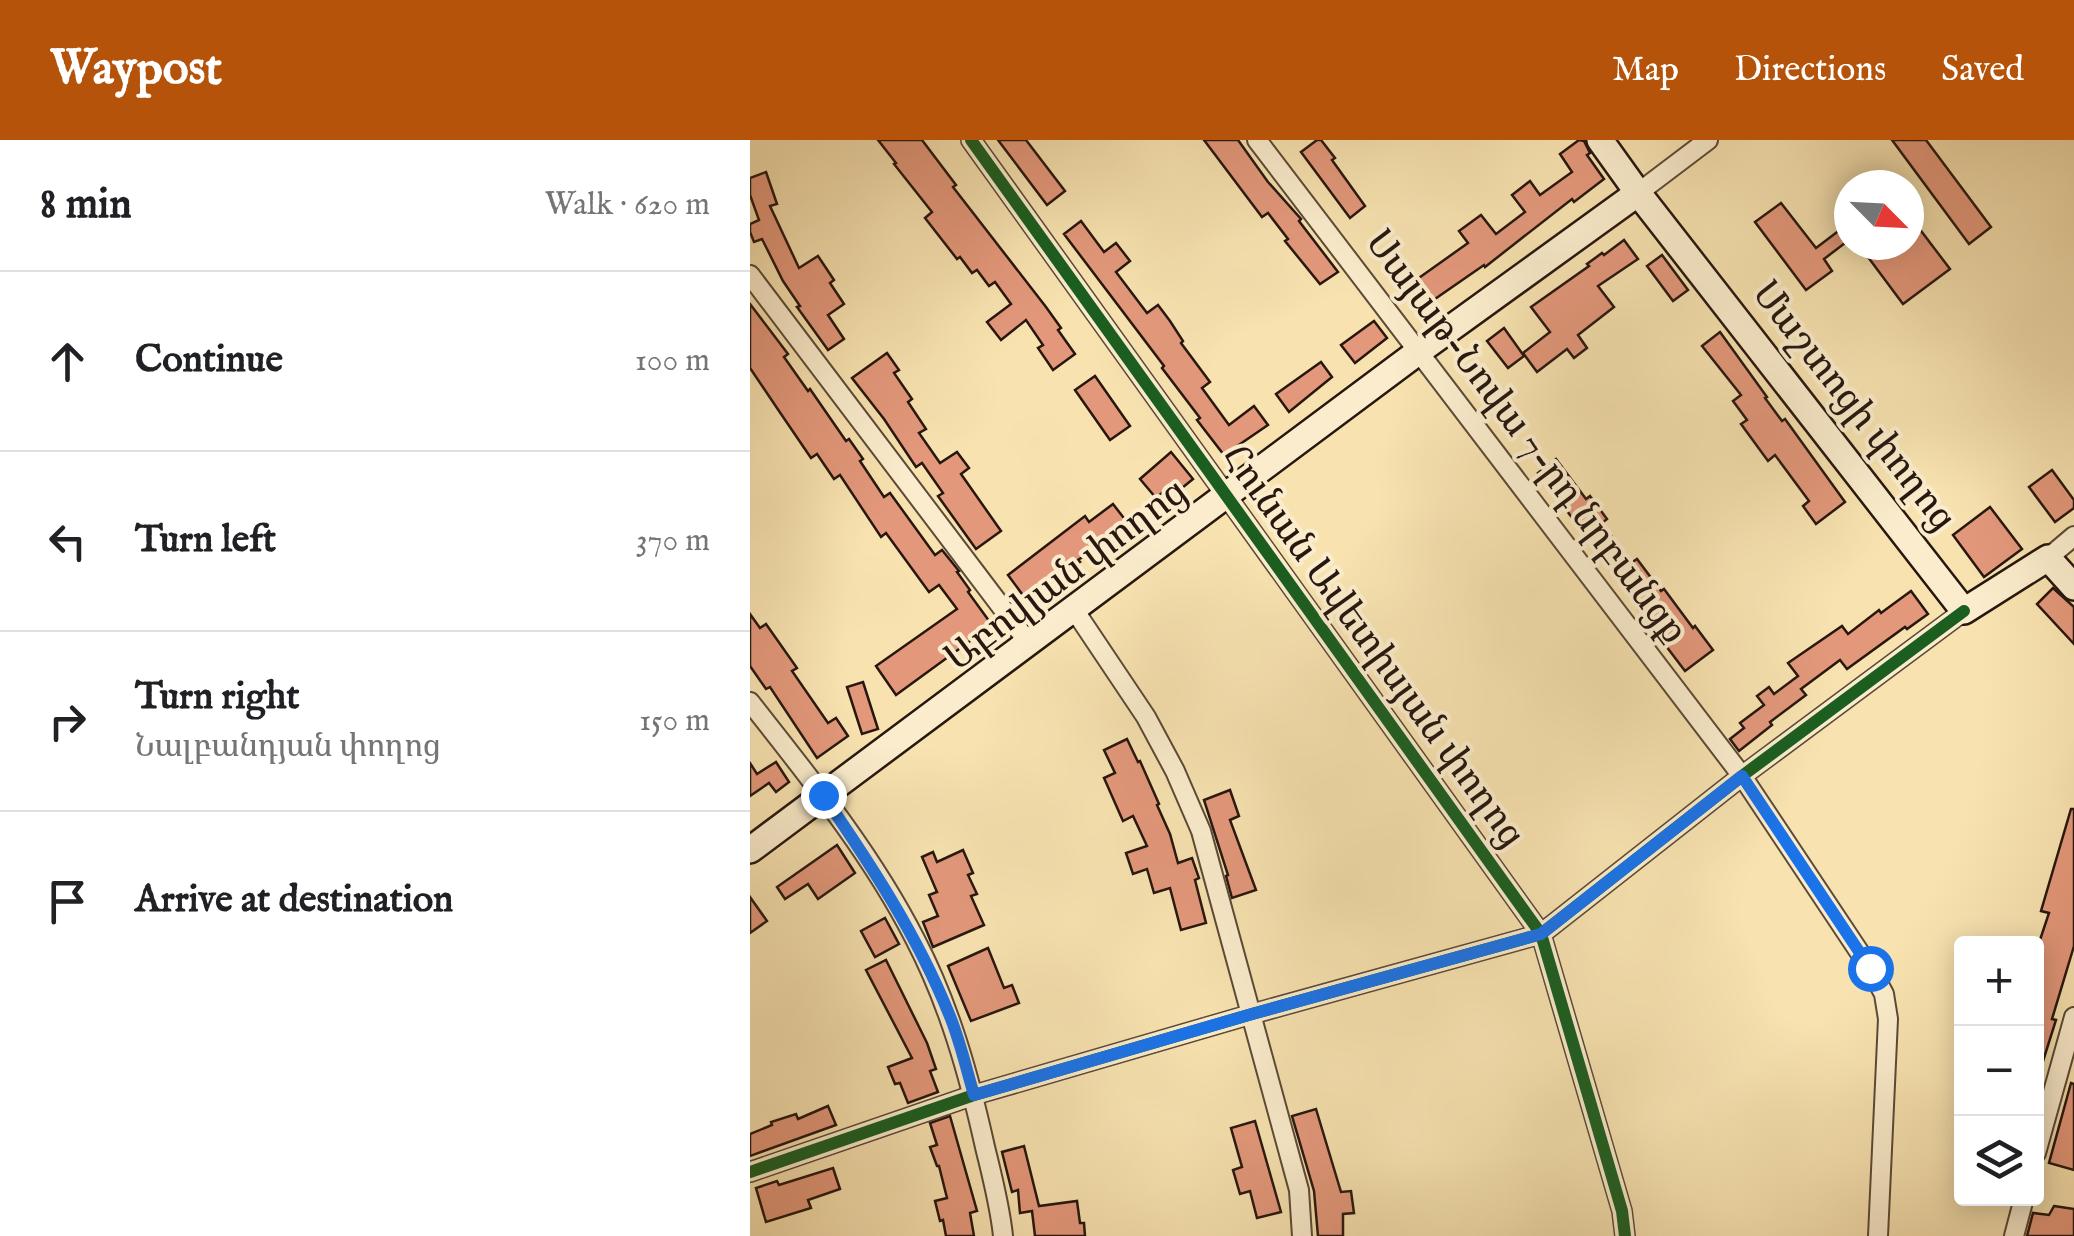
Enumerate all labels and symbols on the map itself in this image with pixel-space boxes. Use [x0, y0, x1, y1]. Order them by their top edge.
north arrow [1834, 170, 1924, 260]
street label: Սայաթ-Նովա 7-րդ նրբանցք [1353, 221, 1697, 655]
street label: Մաշտոցի փողոց [1740, 272, 1966, 542]
street label: Հունան Ավետիսյան փողոց [1210, 436, 1534, 858]
street label: Աբովյան փողոց [936, 469, 1198, 683]
route end [801, 773, 847, 819]
route start [1848, 946, 1894, 992]

